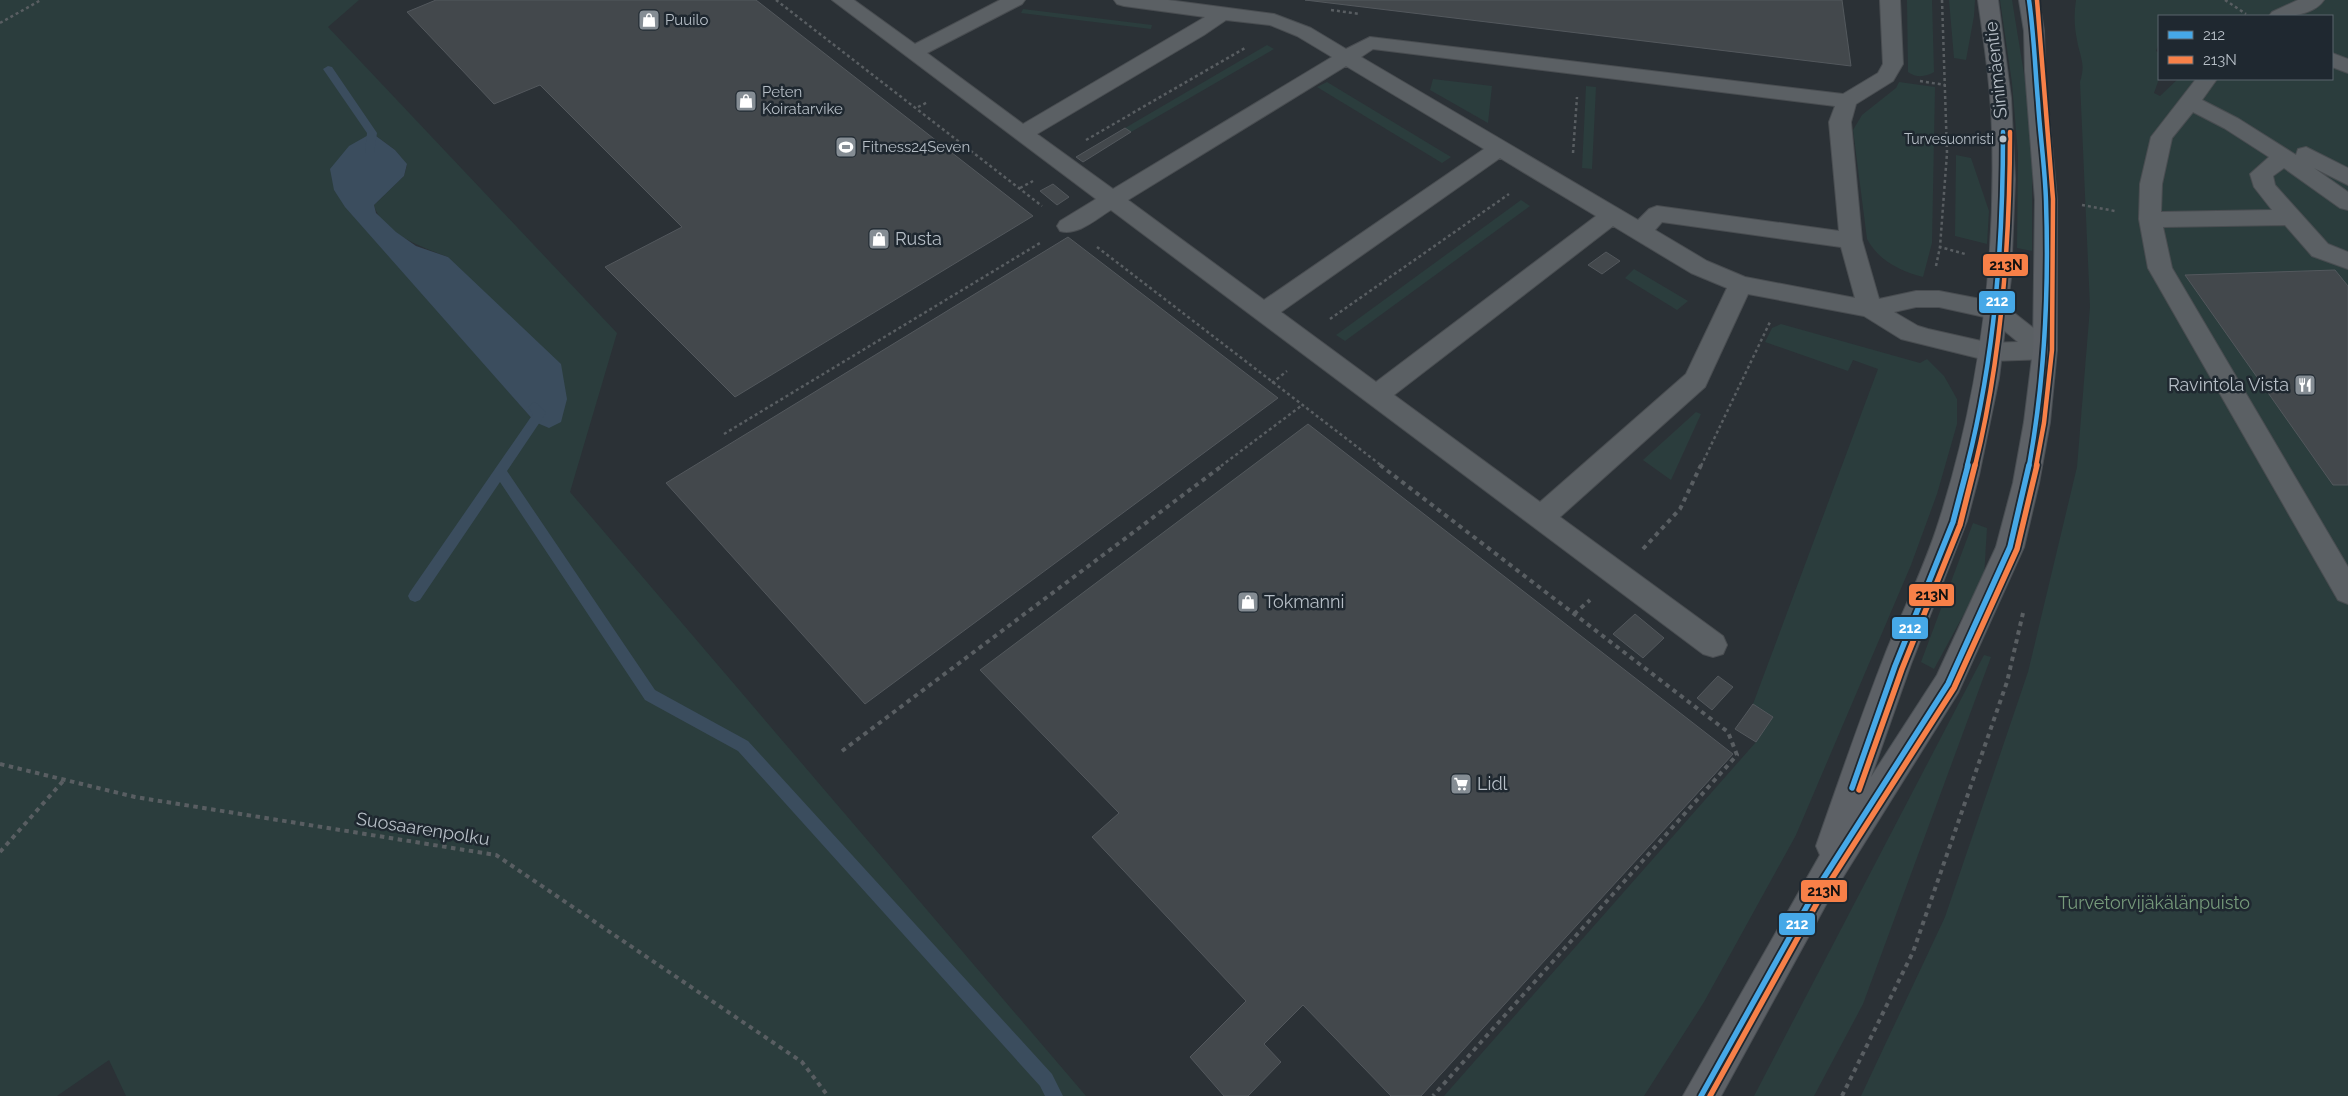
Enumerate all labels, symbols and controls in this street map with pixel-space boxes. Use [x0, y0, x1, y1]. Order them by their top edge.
shop icon: Puuilo [637, 8, 661, 32]
place label: Puuilo [665, 11, 709, 29]
legend [2158, 15, 2333, 80]
street label: Sinimäentie [1980, 20, 2011, 119]
text: 212 [2203, 26, 2225, 44]
text: 213N [2203, 51, 2237, 69]
place label: Peten Koiratarvike [762, 83, 843, 118]
shop icon: Peten Koiratarvike [734, 89, 758, 113]
place label: Turvesuonristi [1904, 131, 1994, 147]
marker: Turvesuonristi [1998, 134, 2008, 144]
sports icon: Fitness24Seven [834, 135, 858, 159]
place label: Fitness24Seven [862, 138, 970, 156]
shop icon: Rusta [867, 227, 891, 251]
place label: Rusta [895, 228, 942, 249]
line badge: 213N [1982, 253, 2029, 277]
text: 213N [1989, 257, 2023, 273]
line badge: 212 [1978, 290, 2016, 314]
text: 212 [1986, 293, 2008, 309]
restaurant icon: Ravintola Vista [2293, 373, 2317, 397]
place label: Ravintola Vista [2168, 374, 2289, 395]
line badge: 213N [1908, 583, 1955, 607]
text: 213N [1915, 587, 1949, 603]
shop icon: Tokmanni [1236, 590, 1260, 614]
place label: Tokmanni [1264, 591, 1344, 612]
line badge: 212 [1891, 616, 1929, 640]
text: 212 [1899, 620, 1921, 636]
supermarket icon: Lidl [1449, 772, 1473, 796]
place label: Lidl [1477, 773, 1508, 794]
street label: Suosaarenpolku [355, 808, 491, 849]
line badge: 213N [1800, 879, 1848, 903]
text: 213N [1807, 883, 1841, 899]
park label: Turvetorvijäkälänpuisto [2058, 892, 2250, 913]
line badge: 212 [1778, 912, 1816, 936]
text: 212 [1786, 916, 1808, 932]

